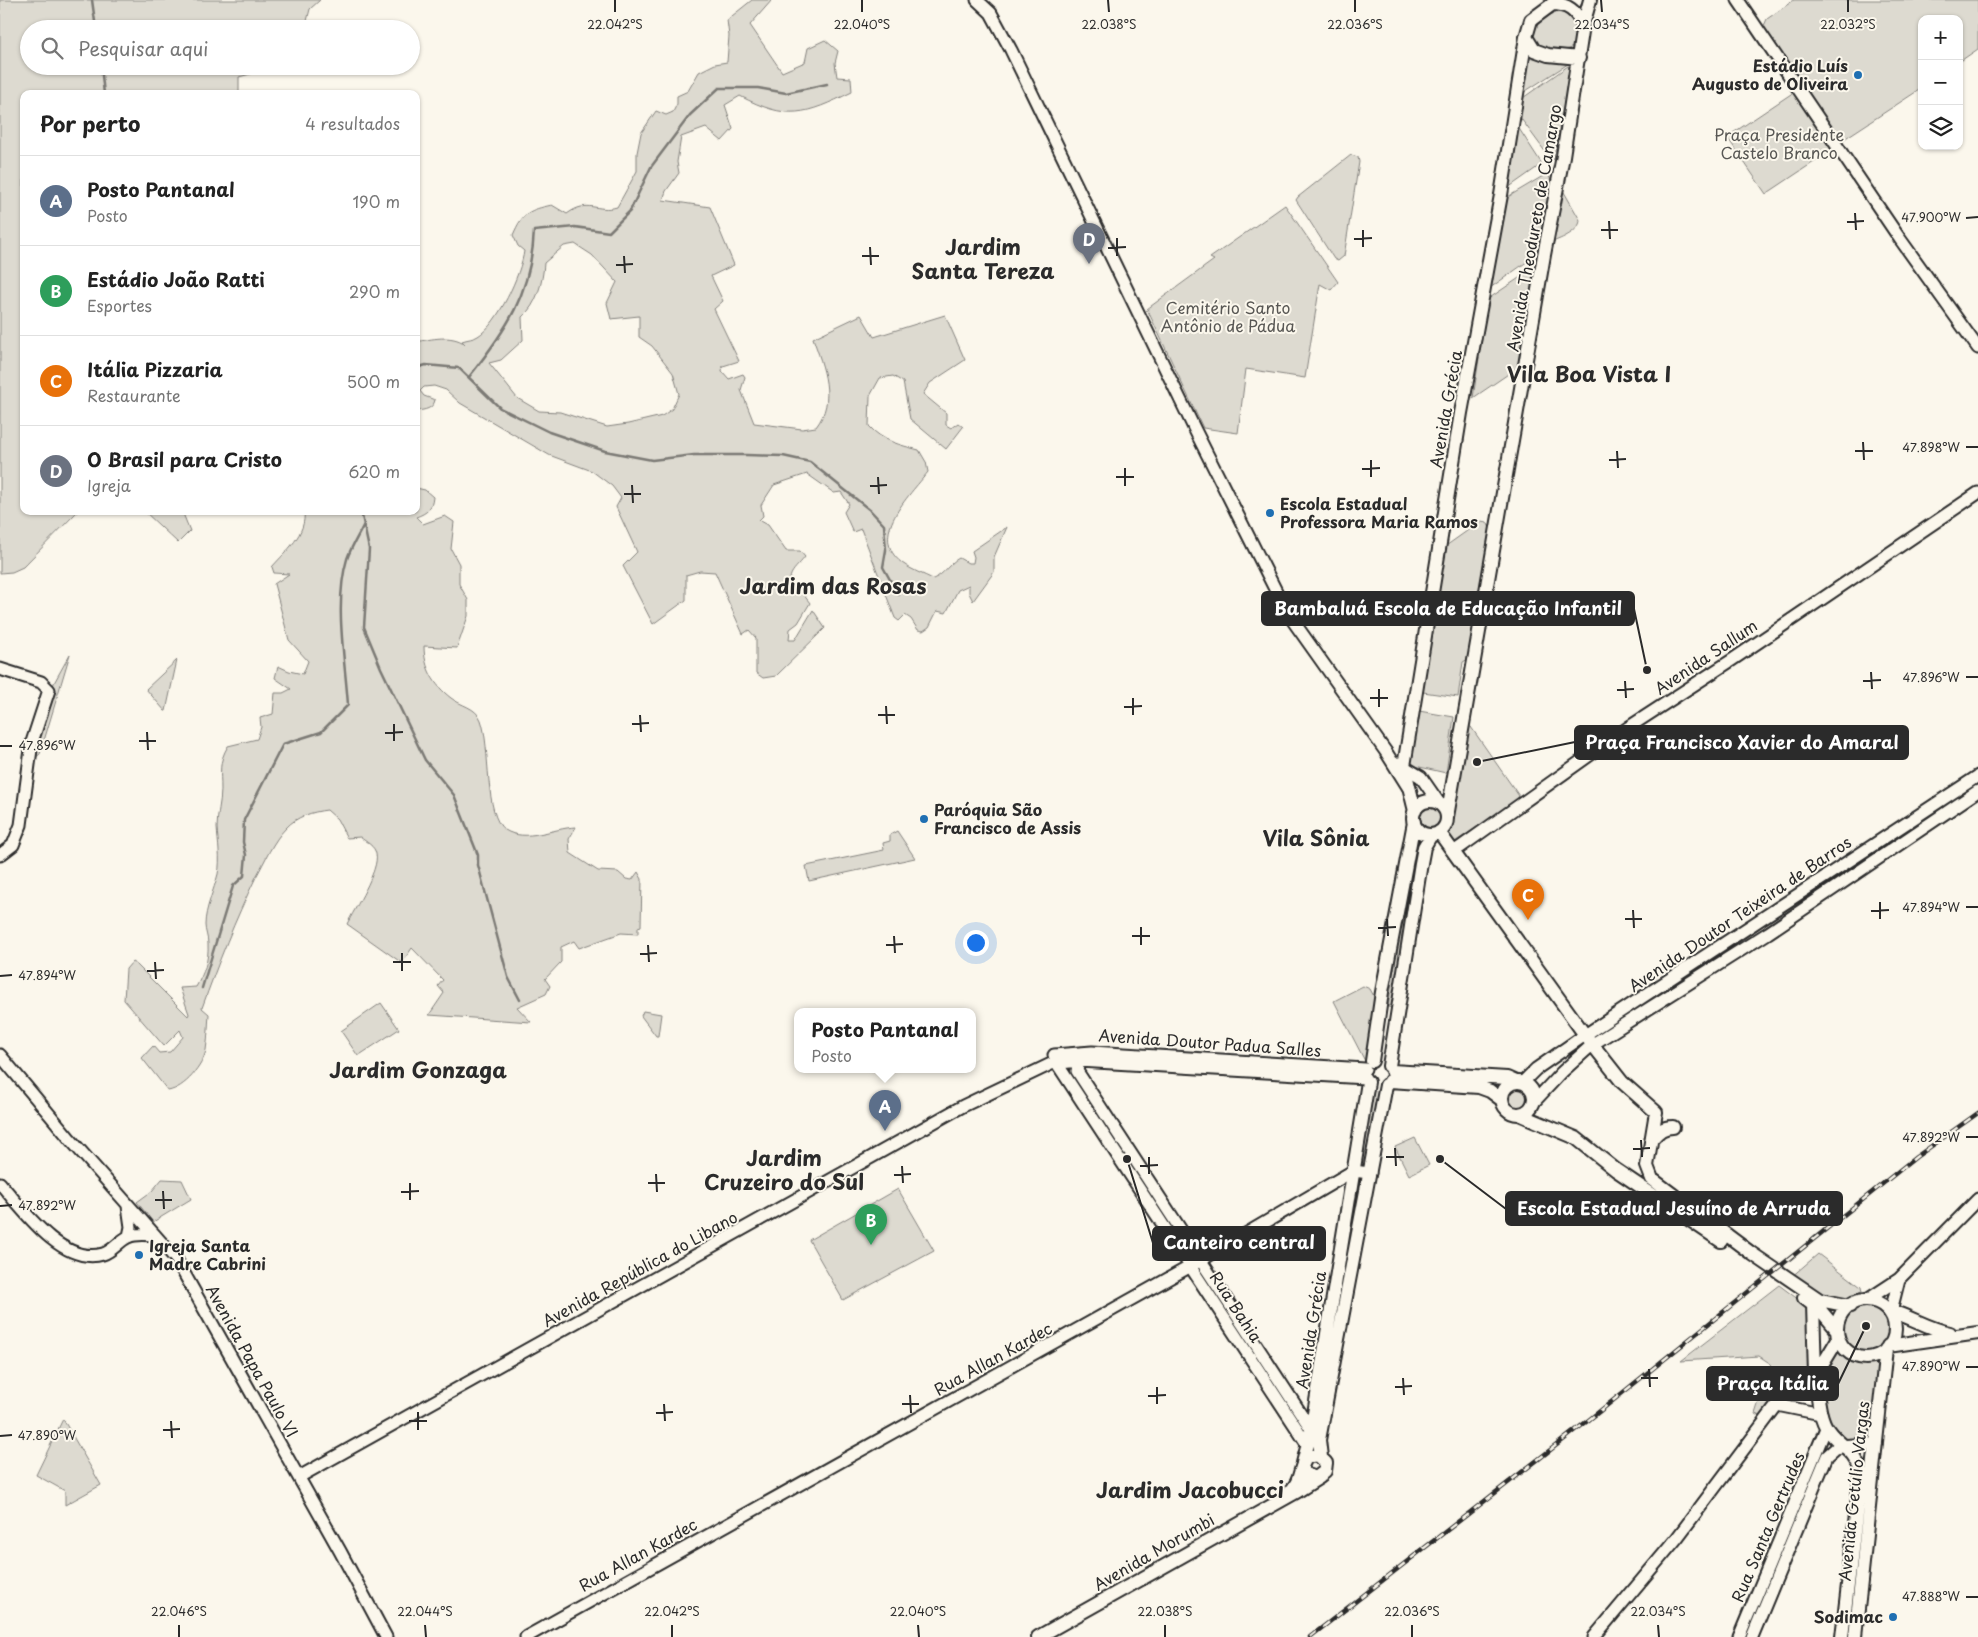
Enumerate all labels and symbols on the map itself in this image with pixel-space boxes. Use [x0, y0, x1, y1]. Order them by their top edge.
text: 22.042°S [587, 15, 643, 33]
text: 22.040°S [834, 15, 890, 33]
text: 22.038°S [1082, 15, 1136, 33]
text: 22.036°S [1327, 15, 1383, 33]
text: 22.034°S [1574, 15, 1630, 33]
text: 22.032°S [1820, 15, 1876, 33]
place label: Estádio Luís Augusto de Oliveira [1692, 53, 1848, 95]
marker: Estádio Luís Augusto de Oliveira [1852, 69, 1864, 81]
street label: Avenida Theodureto de Camargo [1499, 102, 1567, 353]
park label: Praça Presidente Castelo Branco [1714, 122, 1844, 164]
text: 47.900°W [1901, 208, 1961, 226]
pin: D [1073, 223, 1105, 264]
district label: Jardim Santa Tereza [912, 230, 1054, 286]
park label: Cemitério Santo Antônio de Pádua [1161, 295, 1295, 337]
street label: Avenida Grécia [1423, 347, 1467, 470]
district label: Vila Boa Vista I [1507, 357, 1671, 389]
text: 47.898°W [1902, 438, 1960, 456]
place label: Escola Estadual Professora Maria Ramos [1280, 491, 1478, 533]
marker: Escola Estadual Professora Maria Ramos [1264, 507, 1276, 519]
district label: Jardim das Rosas [740, 569, 926, 601]
callout: Bambaluá Escola de Educação Infantil [1262, 592, 1634, 625]
text: Bambaluá Escola de Educação Infantil [1274, 594, 1622, 621]
street label: Avenida Sallum [1649, 613, 1762, 700]
text: 47.896°W [1903, 668, 1960, 686]
callout: Praça Francisco Xavier do Amaral [1575, 726, 1908, 759]
text: Praça Francisco Xavier do Amaral [1585, 728, 1899, 755]
text: 47.896°W [19, 736, 76, 754]
place label: Paróquia São Francisco de Assis [934, 797, 1081, 839]
marker: Paróquia São Francisco de Assis [918, 813, 930, 825]
district label: Vila Sônia [1262, 821, 1370, 853]
street label: Avenida Doutor Teixeira de Barros [1623, 829, 1856, 997]
pin: C [1512, 879, 1544, 920]
text: 47.894°W [1902, 898, 1960, 916]
your location [963, 930, 989, 956]
text: 47.894°W [18, 966, 76, 984]
street label: Avenida Doutor Padua Salles [1098, 1022, 1322, 1062]
district label: Jardim Gonzaga [329, 1053, 507, 1085]
pin: A [869, 1090, 901, 1131]
text: 47.892°W [1902, 1128, 1960, 1146]
district label: Jardim Cruzeiro do Sul [704, 1141, 864, 1197]
callout: Escola Estadual Jesuíno de Arruda [1506, 1192, 1842, 1225]
text: Escola Estadual Jesuíno de Arruda [1517, 1194, 1831, 1221]
text: 47.892°W [18, 1196, 76, 1214]
street label: Avenida República do Libano [538, 1204, 742, 1332]
pin: B [855, 1204, 887, 1245]
callout: Canteiro central [1153, 1227, 1325, 1260]
text: Canteiro central [1163, 1228, 1315, 1255]
place label: Igreja Santa Madre Cabrini [149, 1233, 266, 1275]
marker: Igreja Santa Madre Cabrini [133, 1249, 145, 1261]
street label: Rua Bahia [1205, 1266, 1269, 1347]
street label: Avenida Grécia [1289, 1268, 1331, 1391]
street label: Avenida Papa Paulo VI [201, 1280, 305, 1441]
street label: Rua Allan Kardec [929, 1316, 1056, 1401]
text: 47.890°W [1902, 1357, 1961, 1375]
callout: Praça Itália [1707, 1367, 1838, 1400]
text: Praça Itália [1717, 1369, 1829, 1396]
street label: Avenida Getúlio Vargas [1832, 1400, 1874, 1582]
text: 47.890°W [18, 1426, 77, 1444]
street label: Rua Santa Gertrudes [1725, 1448, 1810, 1606]
district label: Jardim Jacobucci [1096, 1473, 1284, 1505]
street label: Avenida Morumbi [1089, 1507, 1218, 1596]
street label: Rua Allan Kardec [574, 1512, 701, 1597]
text: 47.888°W [1902, 1587, 1961, 1605]
text: 22.046°S [151, 1602, 207, 1620]
text: 22.044°S [397, 1602, 453, 1620]
text: 22.042°S [644, 1602, 700, 1620]
text: 22.040°S [890, 1602, 946, 1620]
text: 22.038°S [1138, 1602, 1192, 1620]
text: 22.036°S [1384, 1602, 1440, 1620]
text: 22.034°S [1630, 1602, 1686, 1620]
place label: Sodimac [1814, 1604, 1883, 1628]
marker: Sodimac [1887, 1611, 1899, 1623]

